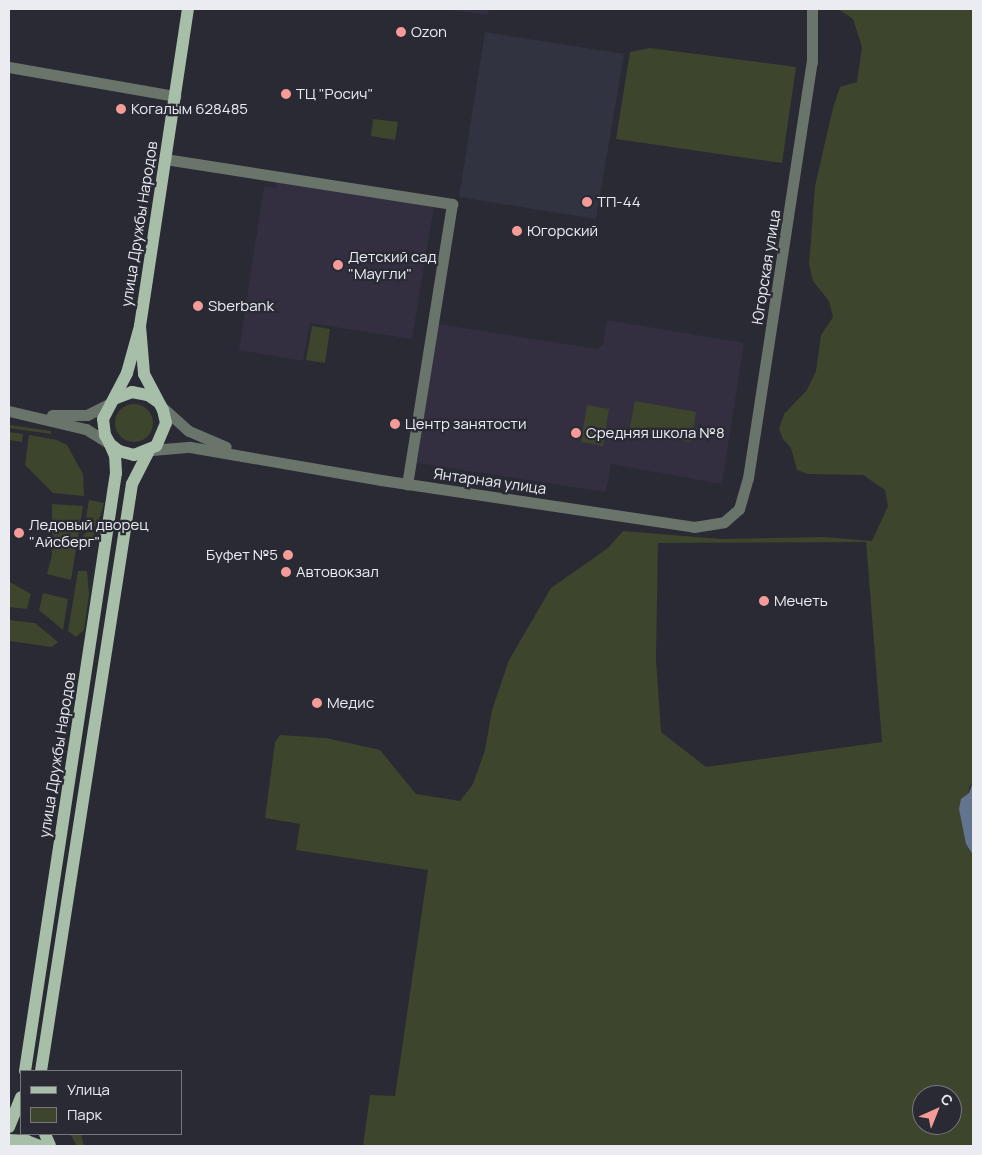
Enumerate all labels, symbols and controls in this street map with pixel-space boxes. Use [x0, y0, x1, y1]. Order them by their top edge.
place label: Ozon [411, 23, 447, 41]
marker: Ozon [395, 26, 407, 38]
place label: ТЦ "Росич" [296, 85, 373, 103]
marker: ТЦ "Росич" [280, 88, 292, 100]
place label: Когалым 628485 [131, 100, 248, 118]
marker: Когалым 628485 [115, 103, 127, 115]
street label: улица Дружбы Народов [117, 140, 161, 308]
place label: ТП-44 [597, 193, 641, 211]
marker: ТП-44 [581, 196, 593, 208]
street label: Югорская улица [748, 208, 784, 326]
place label: Югорский [527, 222, 598, 240]
marker: Югорский [511, 225, 523, 237]
place label: Детский сад "Маугли" [348, 247, 437, 282]
marker: Детский сад "Маугли" [332, 259, 344, 271]
place label: Sberbank [208, 297, 274, 315]
marker: Sberbank [192, 300, 204, 312]
place label: Центр занятости [405, 415, 526, 433]
marker: Центр занятости [389, 418, 401, 430]
place label: Средняя школа №8 [586, 424, 725, 442]
marker: Средняя школа №8 [570, 427, 582, 439]
street label: Янтарная улица [432, 464, 548, 498]
place label: Ледовый дворец "Айсберг" [29, 515, 149, 550]
marker: Ледовый дворец "Айсберг" [13, 527, 25, 539]
place label: Буфет №5 [206, 546, 278, 564]
marker: Буфет №5 [282, 549, 294, 561]
place label: Автовокзал [296, 563, 379, 581]
marker: Автовокзал [280, 566, 292, 578]
place label: Мечеть [774, 592, 828, 610]
marker: Мечеть [758, 595, 770, 607]
street label: улица Дружбы Народов [35, 671, 79, 839]
place label: Медис [327, 694, 374, 712]
marker: Медис [311, 697, 323, 709]
legend [20, 1070, 182, 1135]
text: Улица [67, 1079, 110, 1100]
north arrow [912, 1085, 962, 1135]
text: С [937, 1089, 957, 1110]
text: Парк [67, 1104, 102, 1125]

